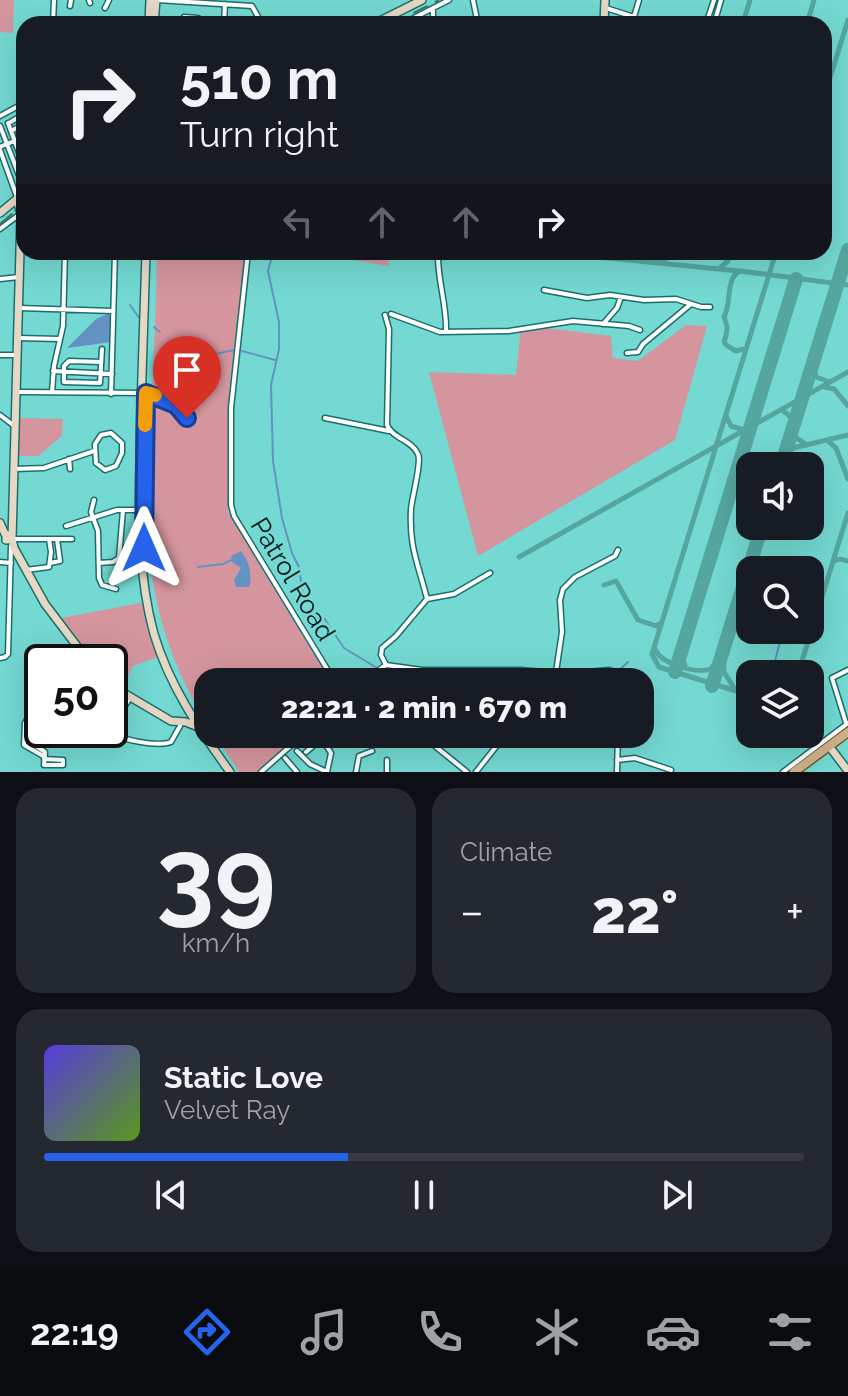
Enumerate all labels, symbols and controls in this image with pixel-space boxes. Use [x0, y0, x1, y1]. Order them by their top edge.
text: 510 m [180, 46, 339, 112]
icon: right [48, 48, 152, 152]
text: Turn right [180, 113, 339, 155]
icon: left [276, 200, 320, 244]
icon: ahead [360, 200, 404, 244]
icon: ahead [444, 200, 488, 244]
icon: right [528, 200, 572, 244]
pin [153, 336, 221, 418]
icon: arrive [165, 348, 209, 392]
map controls [736, 452, 824, 748]
button: sound [736, 452, 824, 540]
position arrow [102, 506, 186, 590]
street label: Patrol Road [245, 512, 341, 646]
button: search [736, 556, 824, 644]
speed limit sign: 50 [24, 644, 128, 748]
button: layers [736, 660, 824, 748]
text: 22:21 · 2 min · 670 m [281, 690, 567, 725]
text: 39 [156, 815, 276, 937]
text: Climate [460, 837, 552, 867]
text: 22° [591, 877, 678, 947]
text: − [460, 886, 484, 937]
text: + [786, 886, 804, 937]
text: km/h [182, 928, 250, 958]
text: Static Love [164, 1060, 323, 1095]
text: Velvet Ray [164, 1095, 290, 1125]
icon: previous [149, 1173, 193, 1217]
icon: pause [402, 1173, 446, 1217]
icon: next [655, 1173, 699, 1217]
icon: directions [179, 1304, 235, 1360]
icon: music [296, 1304, 352, 1360]
icon: phone [412, 1304, 468, 1360]
icon: climate [529, 1304, 585, 1360]
icon: car [645, 1304, 701, 1360]
icon: filters [762, 1304, 818, 1360]
text: 22:19 [30, 1311, 119, 1353]

